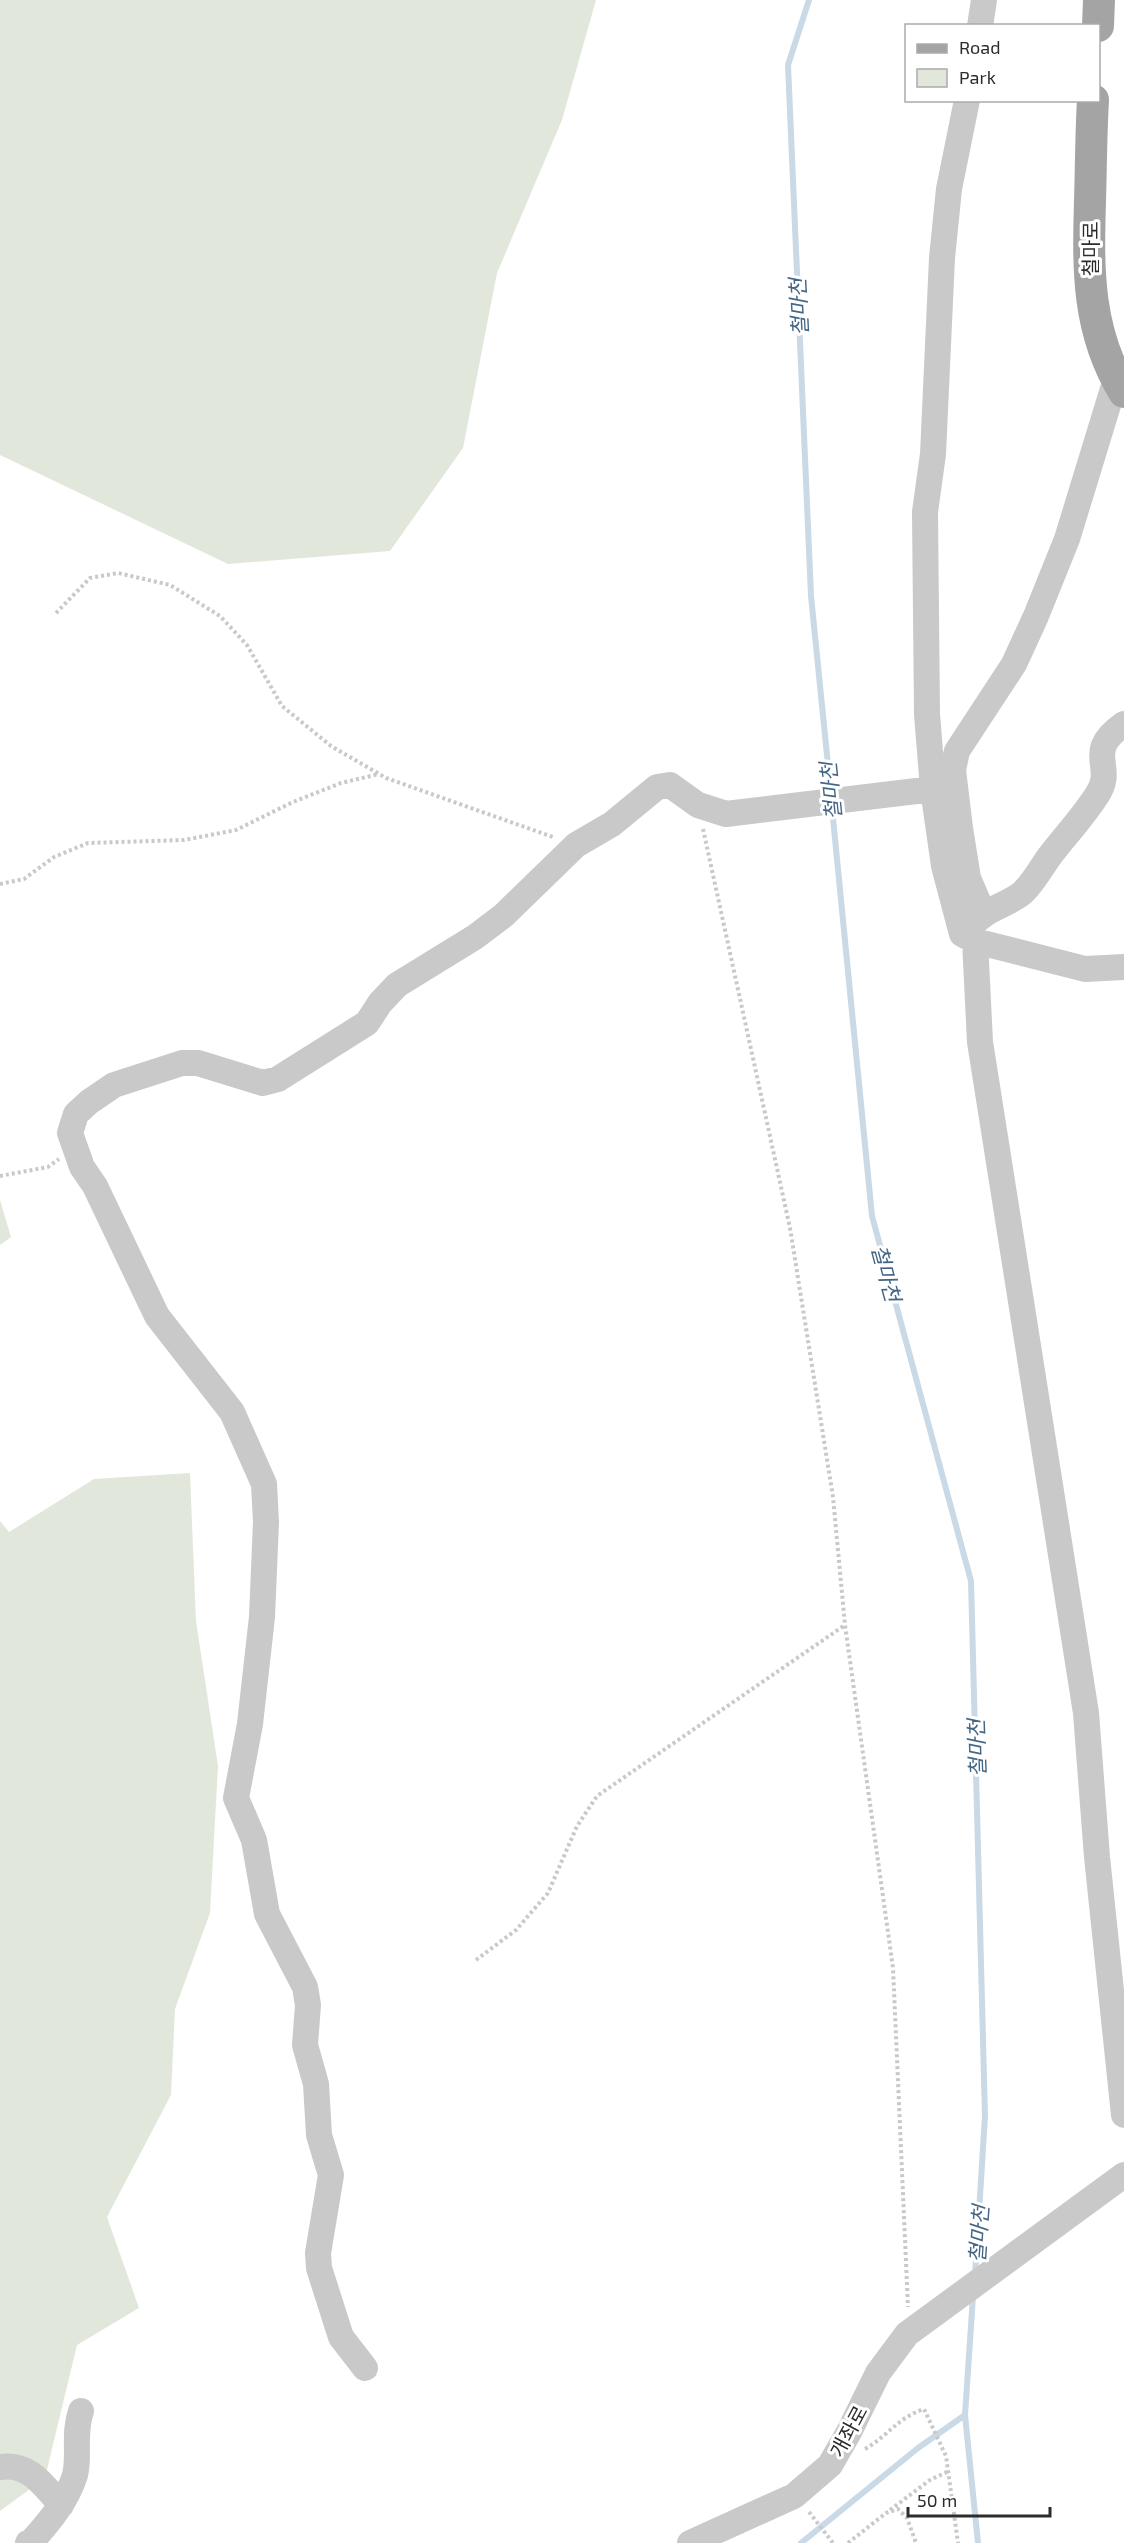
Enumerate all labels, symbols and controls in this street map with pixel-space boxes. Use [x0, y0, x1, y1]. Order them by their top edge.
legend [905, 24, 1100, 102]
text: Road [959, 36, 1000, 58]
text: Park [959, 66, 996, 88]
street label: 철마로 [1078, 221, 1102, 277]
water label: 철마천 [784, 275, 812, 337]
water label: 철마천 [814, 758, 845, 821]
water label: 철마천 [867, 1242, 907, 1307]
water label: 철마천 [962, 1716, 990, 1777]
water label: 철마천 [964, 2202, 993, 2264]
street label: 개좌로 [824, 2401, 872, 2461]
scale bar [908, 2480, 1050, 2518]
text: 50 m [917, 2489, 957, 2511]

